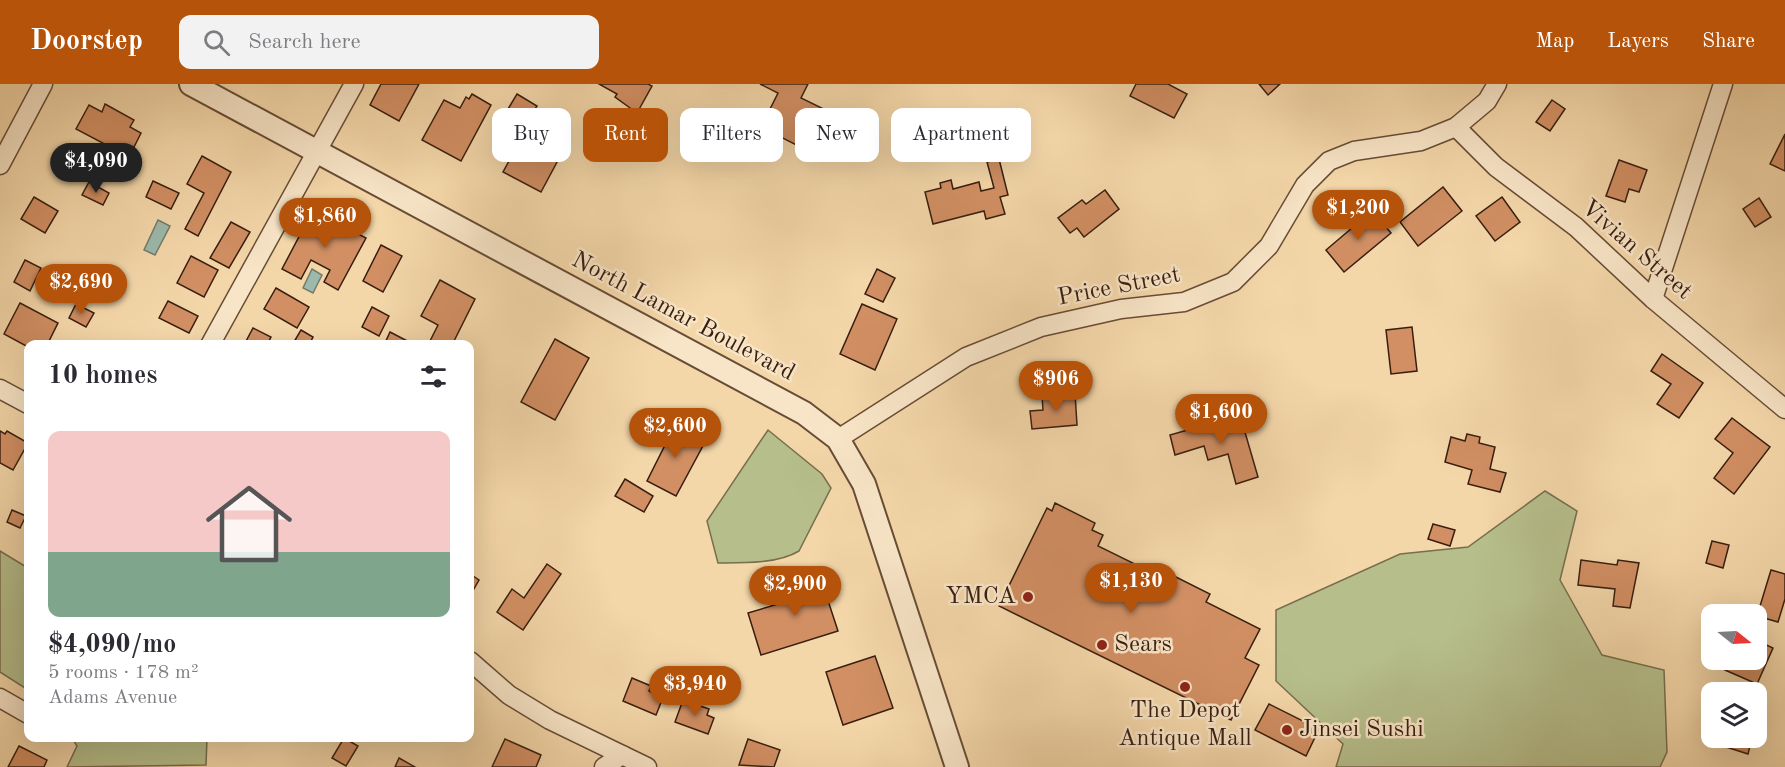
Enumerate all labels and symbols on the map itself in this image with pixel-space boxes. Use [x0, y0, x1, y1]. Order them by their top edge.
pin: $4,090 [47, 143, 145, 194]
pin: $1,200 [1309, 190, 1407, 241]
street label: Vivian Street [1576, 196, 1696, 304]
pin: $1,860 [276, 198, 374, 249]
street label: North Lamar Boulevard [568, 248, 798, 386]
street label: Price Street [1056, 263, 1182, 311]
pin: $2,690 [32, 264, 130, 315]
pin: $906 [1020, 361, 1092, 412]
pin: $1,600 [1172, 394, 1270, 445]
pin: $2,600 [626, 408, 724, 459]
pin: $1,130 [1082, 563, 1180, 614]
pin: $2,900 [746, 566, 844, 617]
place label: YMCA [945, 585, 1016, 609]
marker: YMCA [1021, 590, 1035, 604]
north arrow [1701, 604, 1767, 670]
place label: Sears [1114, 633, 1172, 657]
marker: Sears [1095, 638, 1109, 652]
pin: $3,940 [646, 666, 744, 717]
marker: The Depot Antique Mall [1178, 680, 1192, 694]
place label: The Depot Antique Mall [1118, 699, 1252, 751]
place label: Jinsei Sushi [1299, 718, 1424, 742]
marker: Jinsei Sushi [1280, 723, 1294, 737]

